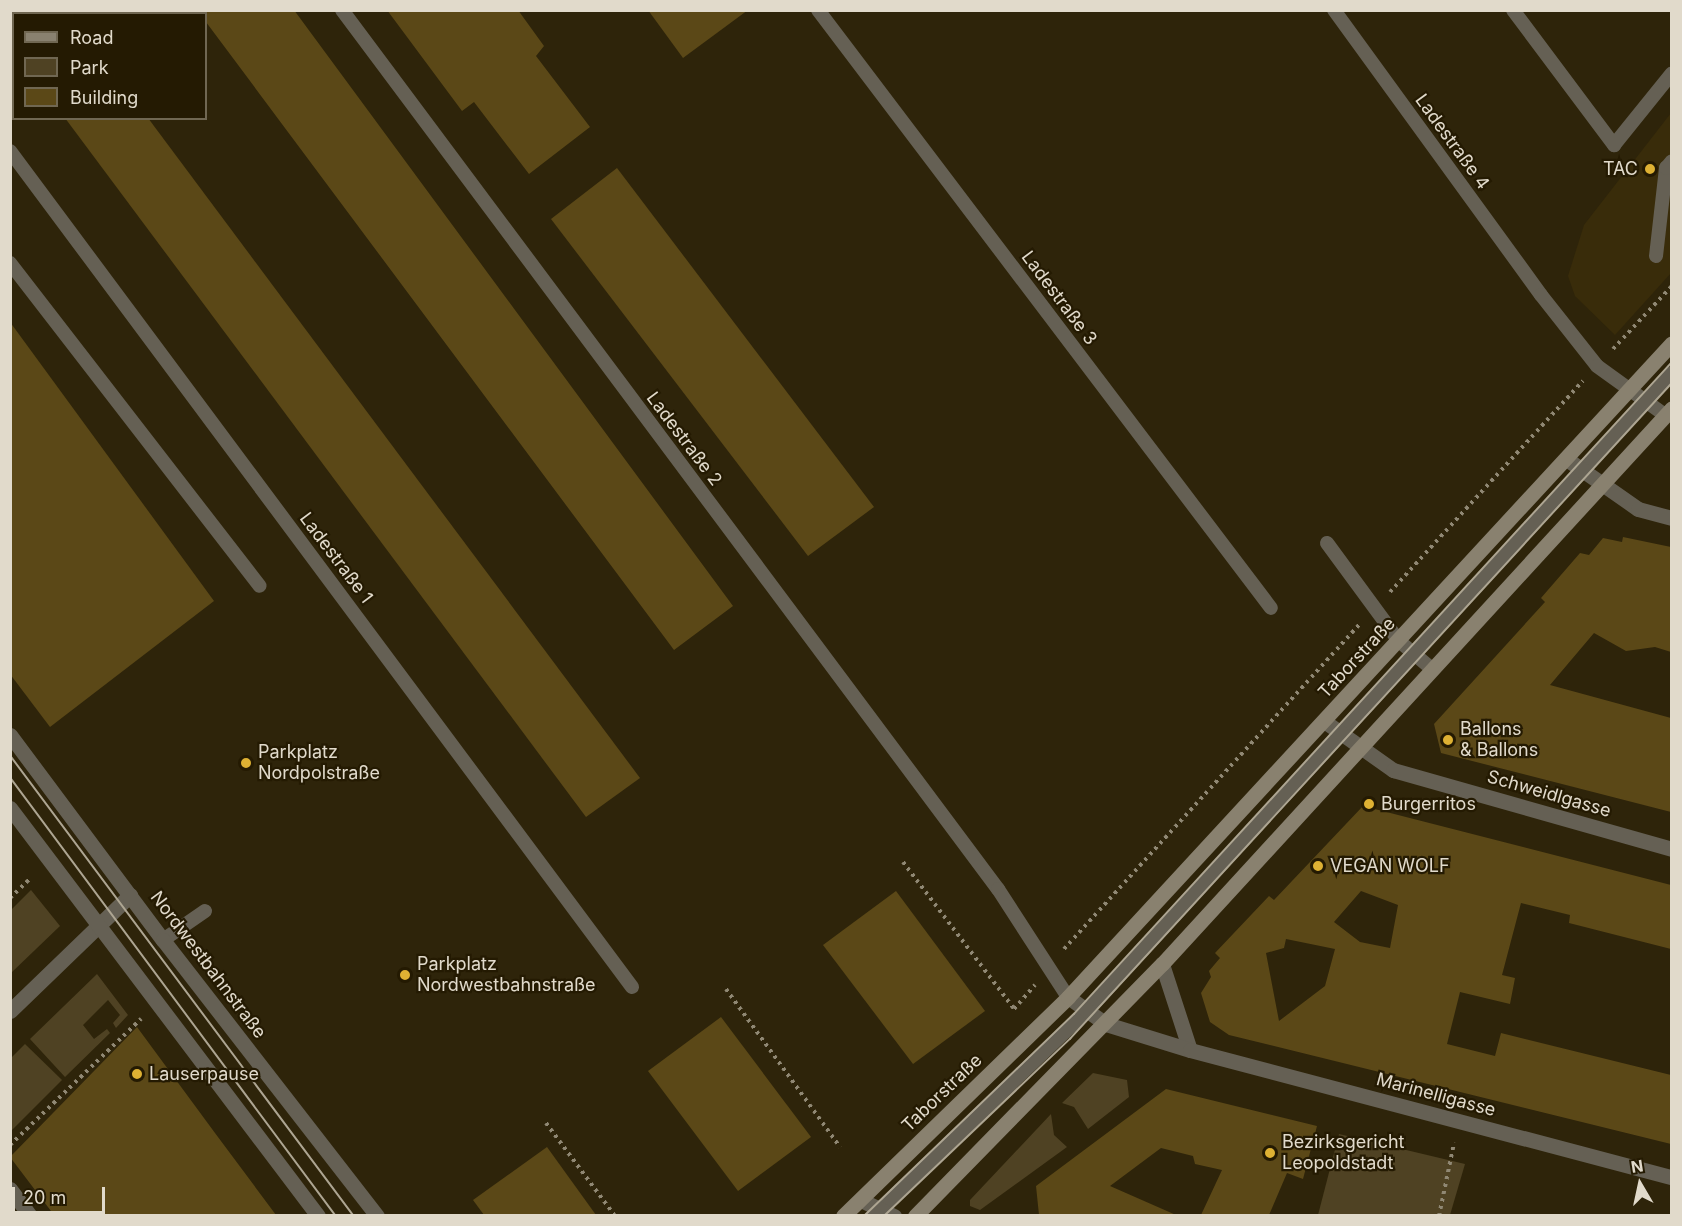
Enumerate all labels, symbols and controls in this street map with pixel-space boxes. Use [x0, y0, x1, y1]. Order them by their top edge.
legend [12, 12, 207, 120]
text: Road [70, 27, 113, 48]
text: Park [70, 57, 109, 78]
text: Building [70, 87, 138, 108]
street label: Ladestraße 4 [1410, 90, 1494, 194]
place label: TAC [1603, 158, 1638, 180]
marker: TAC [1643, 162, 1657, 176]
street label: Ladestraße 3 [1017, 247, 1101, 349]
street label: Ladestraße 2 [642, 388, 726, 490]
street label: Ladestraße 1 [295, 508, 377, 608]
street label: Taborstraße [1314, 613, 1400, 703]
place label: Ballons & Ballons [1460, 719, 1538, 762]
marker: Ballons & Ballons [1441, 733, 1455, 747]
place label: Parkplatz Nordpolstraße [258, 742, 380, 784]
marker: Parkplatz Nordpolstraße [239, 756, 253, 770]
street label: Schweidlgasse [1485, 766, 1613, 822]
place label: Burgerritos [1381, 793, 1476, 815]
marker: Burgerritos [1362, 797, 1376, 811]
place label: VEGAN WOLF [1330, 855, 1450, 877]
marker: VEGAN WOLF [1311, 859, 1325, 873]
street label: Nordwestbahnstraße [146, 887, 270, 1043]
place label: Parkplatz Nordwestbahnstraße [417, 954, 596, 996]
marker: Parkplatz Nordwestbahnstraße [398, 968, 412, 982]
street label: Taborstraße [898, 1050, 986, 1136]
place label: Lauserpause [149, 1063, 259, 1085]
marker: Lauserpause [130, 1067, 144, 1081]
street label: Marinelligasse [1374, 1069, 1498, 1121]
place label: Bezirksgericht Leopoldstadt [1282, 1132, 1405, 1174]
marker: Bezirksgericht Leopoldstadt [1263, 1146, 1277, 1160]
north arrow [1610, 1154, 1670, 1214]
text: N [1630, 1155, 1645, 1177]
scale bar [15, 1175, 108, 1213]
text: 20 m [23, 1187, 66, 1208]

